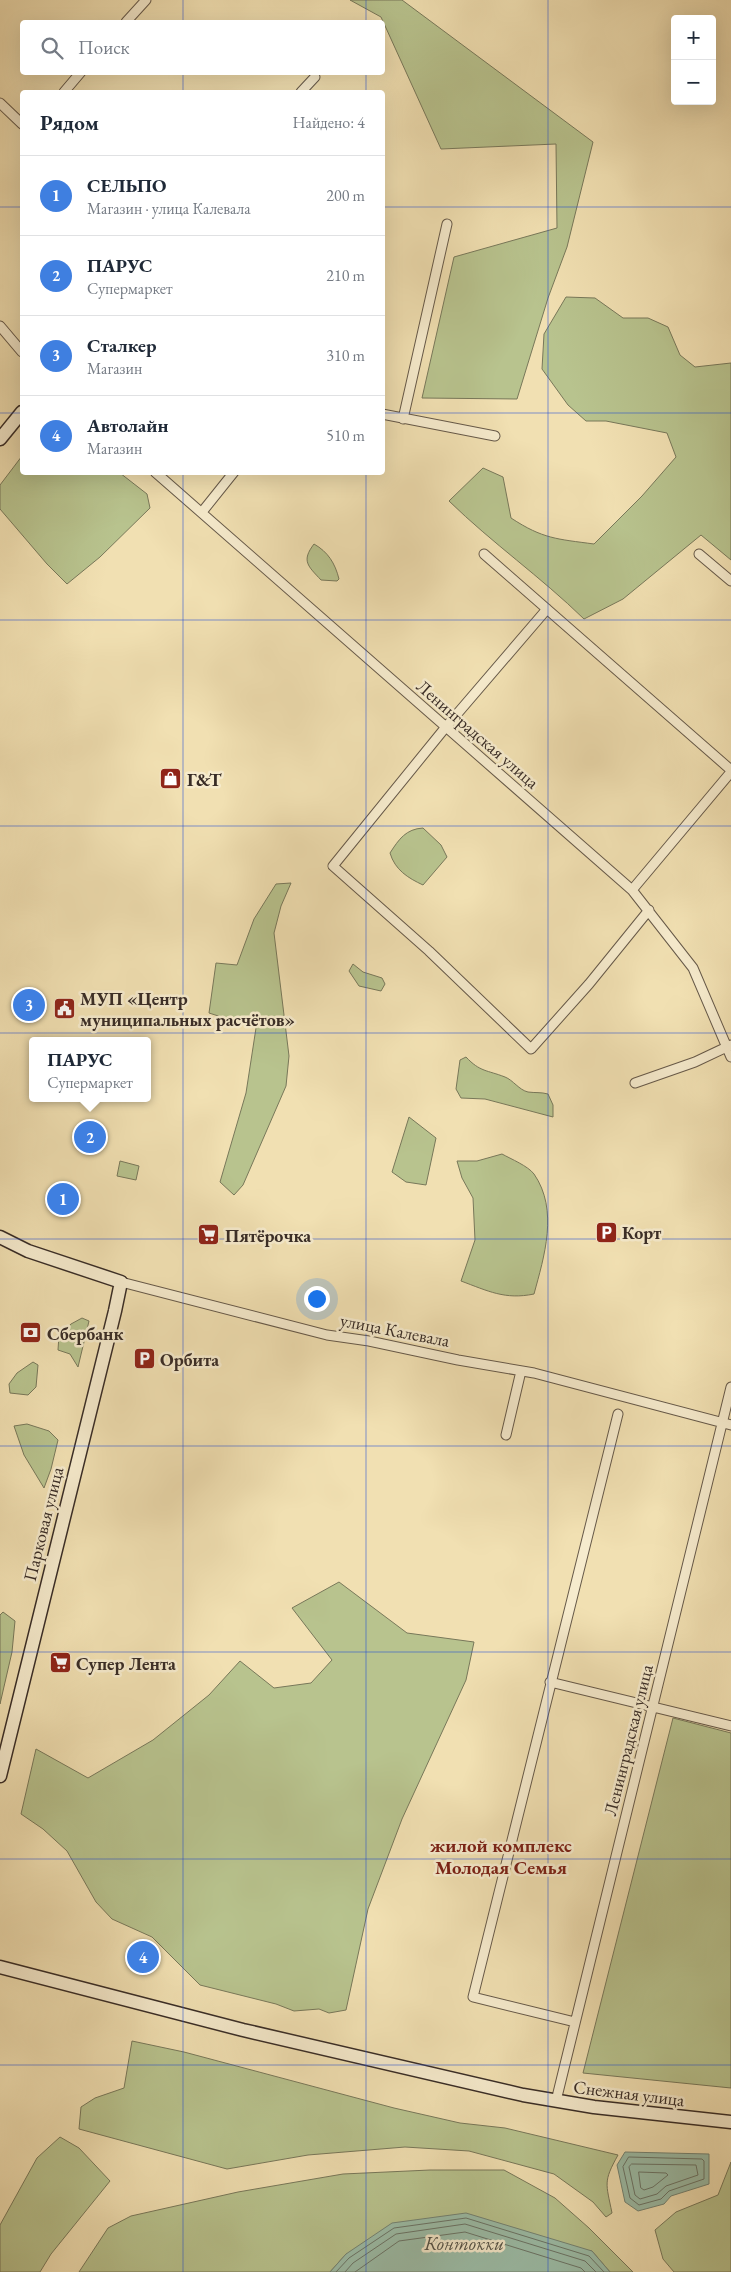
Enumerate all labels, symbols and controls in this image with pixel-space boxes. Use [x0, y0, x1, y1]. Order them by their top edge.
map controls [671, 15, 716, 105]
button: + [671, 15, 716, 60]
search box [20, 20, 385, 75]
icon: search [38, 34, 66, 62]
text: Поиск [78, 35, 130, 60]
button: − [671, 60, 716, 105]
text: Рядом [40, 109, 99, 136]
text: Найдено: 4 [293, 112, 365, 133]
text: СЕЛЬПО [87, 173, 167, 198]
text: 1 [52, 185, 60, 206]
text: 200 m [326, 185, 365, 206]
text: Магазин · улица Калевала [87, 198, 251, 219]
text: ПАРУС [87, 253, 152, 278]
text: 2 [52, 265, 60, 286]
text: 210 m [326, 265, 365, 286]
text: Супермаркет [87, 278, 173, 299]
text: Сталкер [87, 333, 156, 358]
text: 3 [52, 345, 60, 366]
text: 310 m [326, 345, 365, 366]
text: Магазин [87, 358, 142, 379]
text: Автолайн [87, 413, 168, 438]
text: 4 [52, 425, 60, 446]
text: 510 m [326, 425, 365, 446]
text: Магазин [87, 438, 142, 459]
street label: Ленинградская улица [412, 674, 545, 794]
shop icon: Г&Т [159, 767, 183, 791]
place label: Г&Т [187, 768, 222, 791]
pin: 3 [13, 986, 45, 1024]
place label: МУП «Центр муниципальных расчётов» [80, 987, 295, 1031]
public building icon: МУП «Центр муниципальных расчётов» [52, 996, 76, 1020]
popup [29, 1037, 151, 1102]
text: ПАРУС [47, 1047, 113, 1072]
text: Супермаркет [47, 1072, 133, 1093]
pin: 2 [74, 1118, 106, 1156]
pin: 1 [47, 1180, 79, 1218]
parking icon: Корт [594, 1220, 618, 1244]
place label: Корт [622, 1221, 661, 1244]
supermarket icon: Пятёрочка [197, 1223, 221, 1247]
place label: Пятёрочка [225, 1224, 311, 1247]
your location [304, 1286, 330, 1312]
street label: улица Калевала [338, 1308, 452, 1352]
bank icon: Сбербанк [19, 1321, 43, 1345]
place label: Сбербанк [47, 1322, 123, 1345]
parking icon: Орбита [132, 1347, 156, 1371]
place label: Орбита [160, 1348, 219, 1371]
street label: Парковая улица [18, 1464, 69, 1584]
supermarket icon: Супер Лента [48, 1651, 72, 1675]
place label: Супер Лента [76, 1652, 176, 1675]
street label: Ленинградская улица [598, 1661, 658, 1818]
district label: жилой комплекс Молодая Семья [430, 1833, 572, 1880]
pin: 4 [127, 1938, 159, 1976]
street label: Снежная улица [572, 2075, 687, 2111]
water label: Контокки [423, 2231, 504, 2256]

